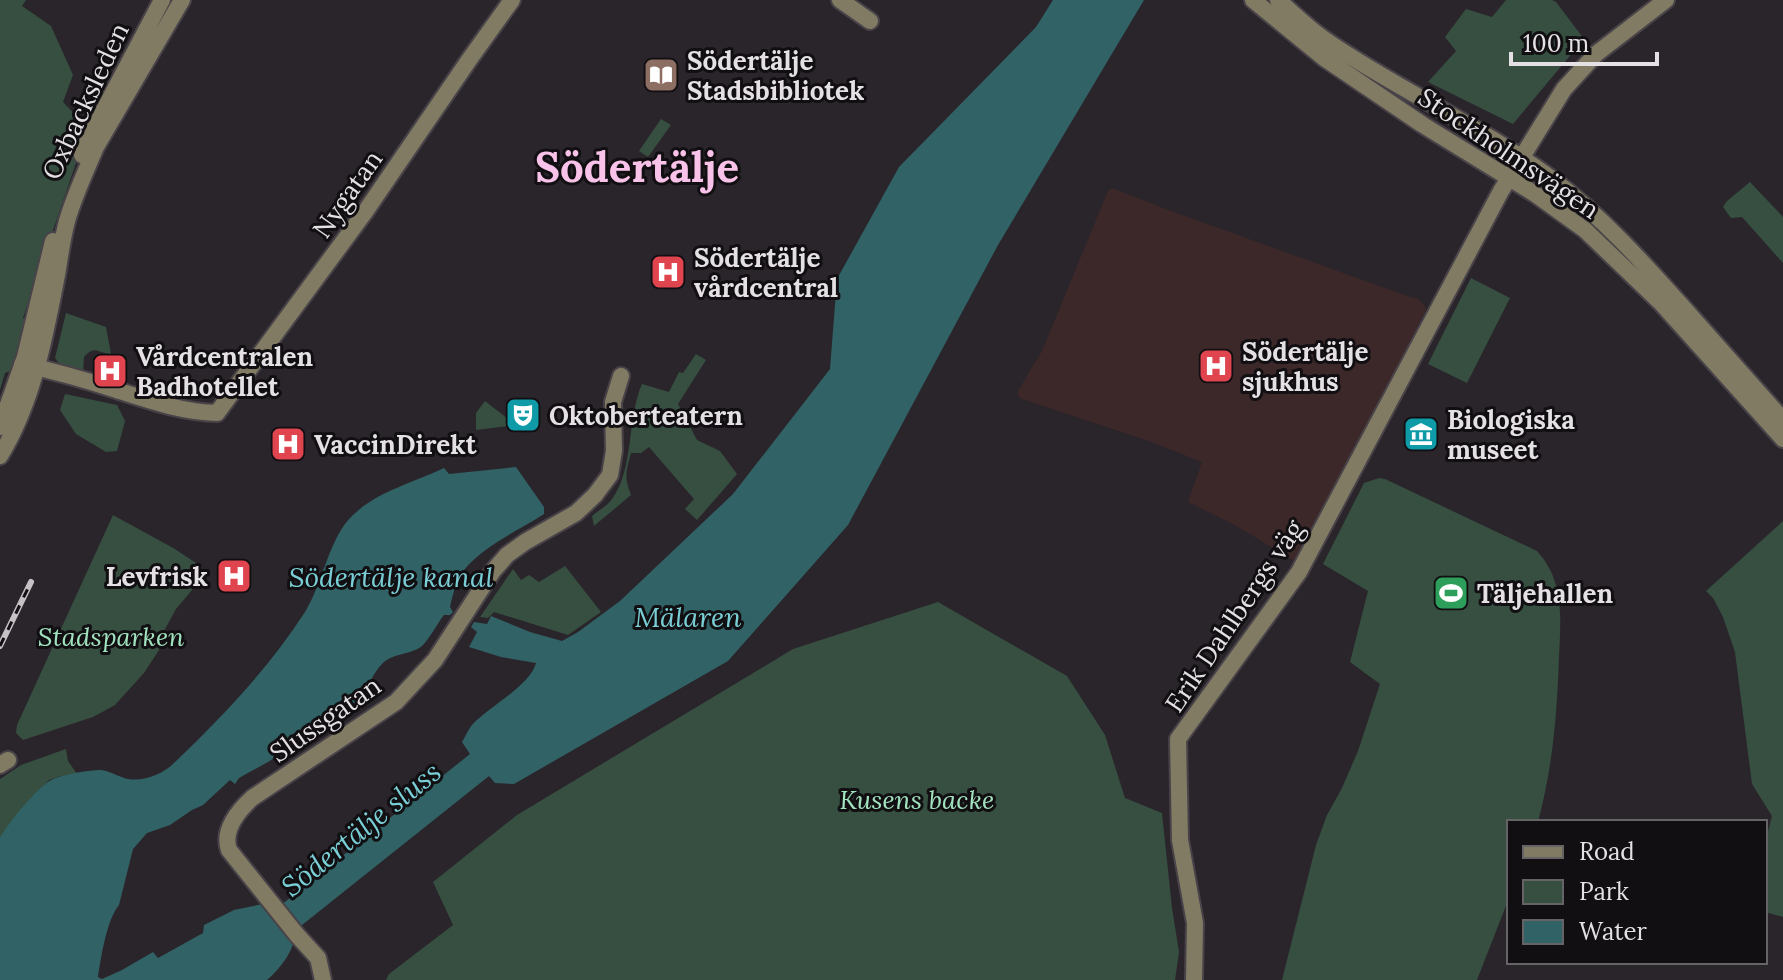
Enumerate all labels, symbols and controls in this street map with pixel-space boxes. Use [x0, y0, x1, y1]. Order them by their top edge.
scale bar [1511, 16, 1657, 66]
street label: Oxbacksleden [34, 17, 136, 185]
text: 100 m [1523, 28, 1589, 59]
place label: Södertälje Stadsbibliotek [687, 44, 865, 107]
library icon: Södertälje Stadsbibliotek [642, 56, 680, 94]
street label: Stockholmsvägen [1412, 80, 1606, 226]
district label: Södertälje [535, 140, 739, 194]
street label: Nygatan [305, 144, 389, 244]
place label: Södertälje vårdcentral [694, 241, 838, 304]
hospital icon: Södertälje vårdcentral [649, 253, 687, 291]
place label: Södertälje sjukhus [1242, 335, 1368, 398]
place label: Vårdcentralen Badhotellet [136, 340, 313, 403]
hospital icon: Södertälje sjukhus [1197, 347, 1235, 385]
hospital icon: Vårdcentralen Badhotellet [91, 352, 129, 390]
theatre icon: Oktoberteatern [504, 396, 542, 434]
place label: Oktoberteatern [549, 399, 743, 432]
place label: Biologiska museet [1447, 403, 1575, 466]
museum icon: Biologiska museet [1402, 415, 1440, 453]
hospital icon: VaccinDirekt [269, 425, 307, 463]
place label: VaccinDirekt [314, 428, 478, 461]
street label: Erik Dahlbergs väg [1157, 513, 1311, 719]
hospital icon: Levfrisk [215, 557, 253, 595]
water label: Södertälje kanal [289, 559, 493, 595]
place label: Levfrisk [106, 560, 208, 593]
sports icon: Täljehallen [1432, 574, 1470, 612]
place label: Täljehallen [1477, 577, 1614, 610]
water label: Mälaren [634, 599, 742, 635]
park label: Stadsparken [38, 620, 184, 653]
street label: Slussgatan [263, 669, 387, 769]
water label: Södertälje sluss [274, 754, 448, 904]
park label: Kusens backe [840, 783, 994, 816]
legend [1507, 820, 1767, 964]
text: Road [1579, 836, 1635, 867]
text: Park [1579, 876, 1629, 907]
text: Water [1579, 916, 1647, 947]

